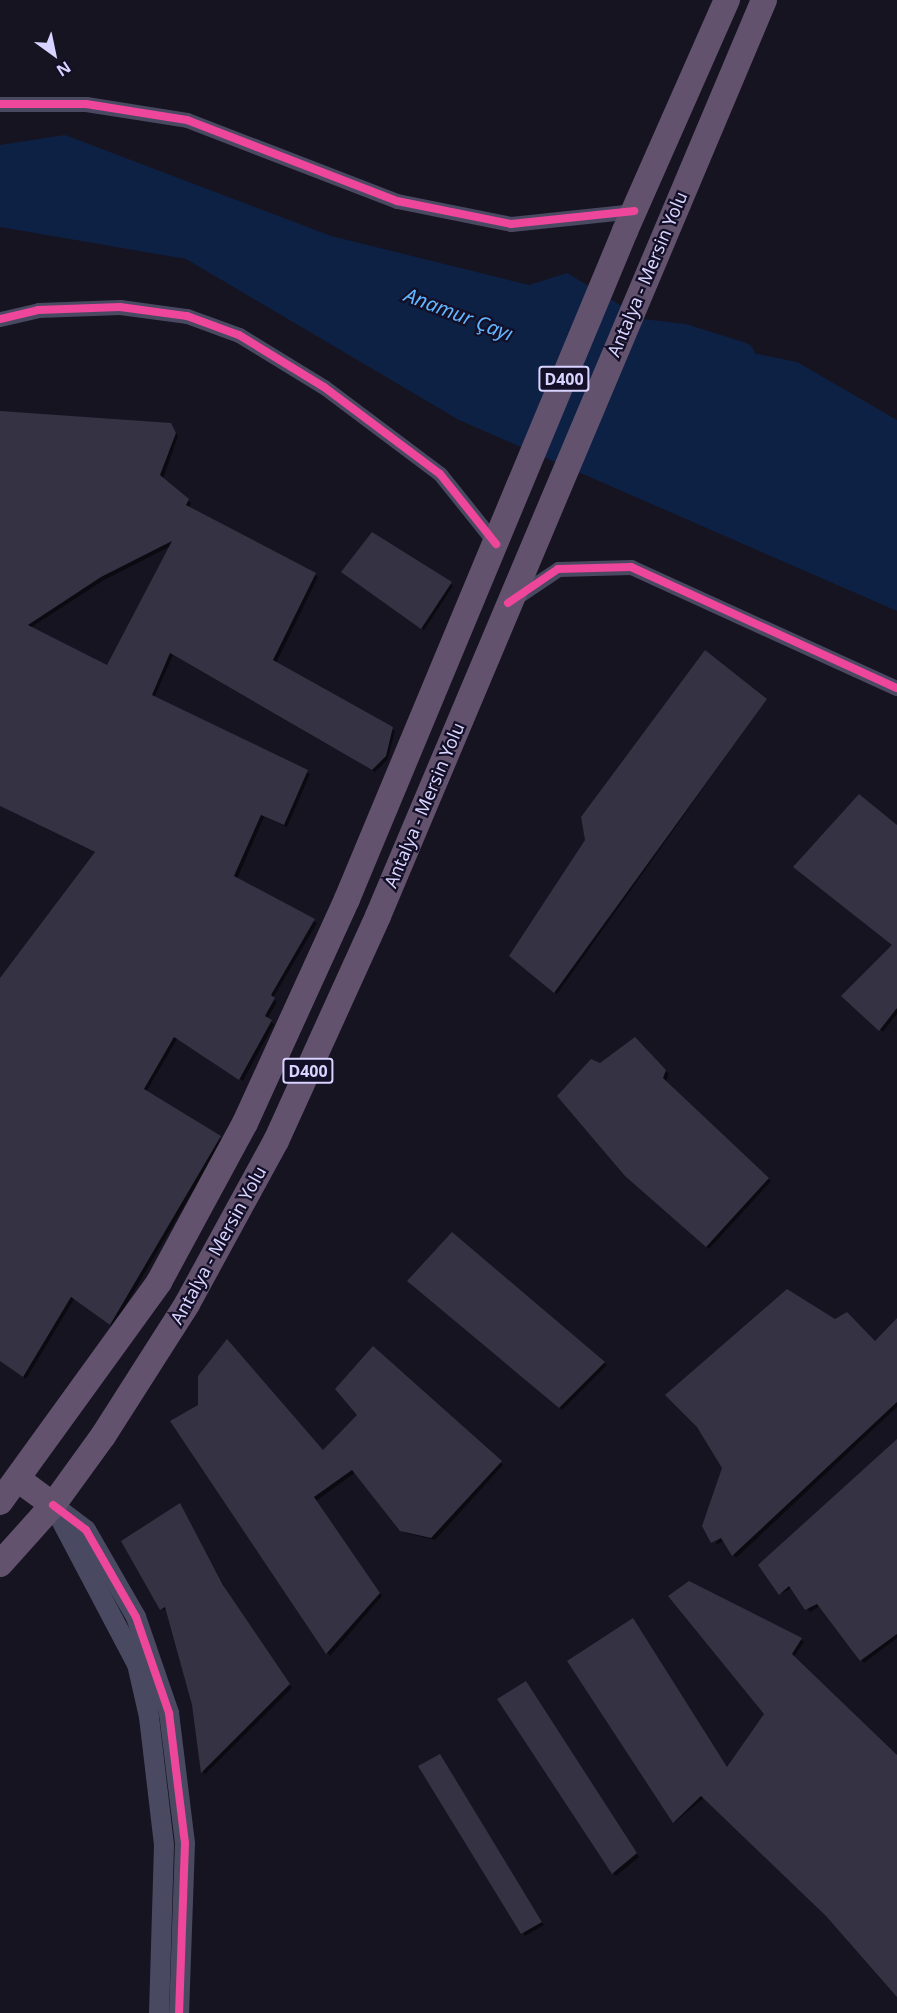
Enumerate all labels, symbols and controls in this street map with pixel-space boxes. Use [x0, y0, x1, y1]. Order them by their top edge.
north arrow [24, 24, 84, 84]
text: N [52, 56, 75, 82]
street label: Antalya - Mersin Yolu [602, 188, 692, 360]
water label: Anamur Çayı [401, 282, 517, 346]
road number: D400 [537, 366, 591, 392]
street label: Antalya - Mersin Yolu [379, 719, 469, 891]
road number: D400 [281, 1058, 335, 1084]
street label: Antalya - Mersin Yolu [166, 1162, 270, 1328]

